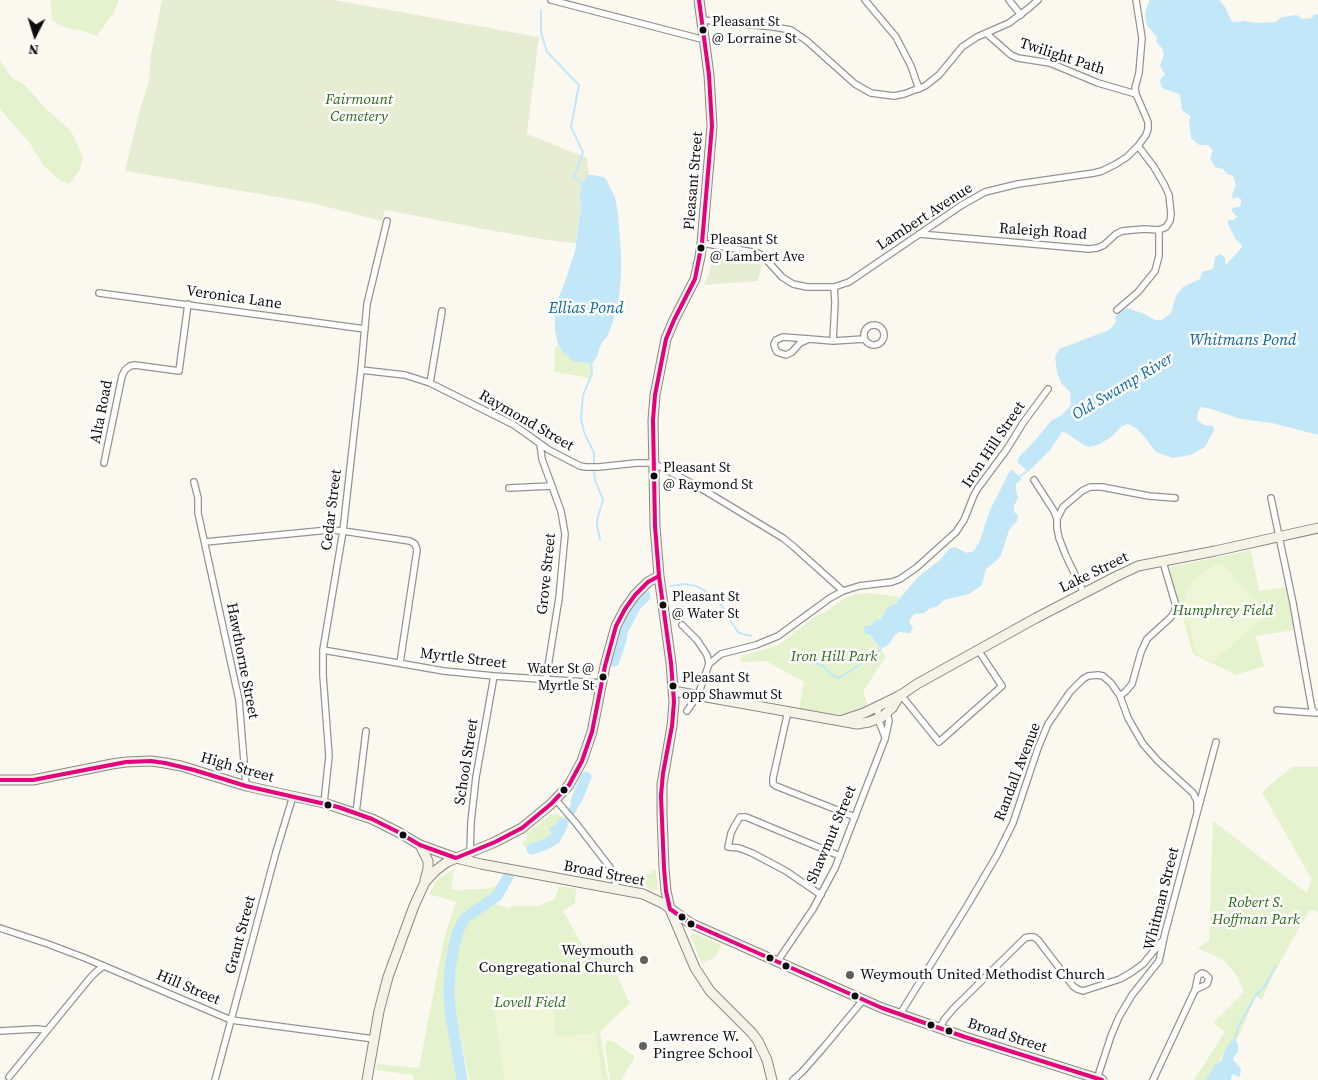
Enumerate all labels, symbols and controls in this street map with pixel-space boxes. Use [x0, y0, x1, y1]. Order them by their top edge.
north arrow [10, 10, 60, 60]
place label: Pleasant St @ Lorraine St [712, 14, 796, 46]
marker: Pleasant St @ Lorraine St [698, 25, 708, 35]
street label: Twilight Path [1017, 35, 1107, 79]
text: N [28, 40, 40, 60]
park label: Fairmount Cemetery [325, 91, 393, 126]
street label: Pleasant Street [681, 131, 707, 231]
street label: Lambert Avenue [874, 179, 976, 255]
street label: Raleigh Road [998, 220, 1088, 244]
place label: Pleasant St @ Lambert Ave [710, 232, 805, 264]
marker: Pleasant St @ Lambert Ave [696, 243, 706, 253]
street label: Veronica Lane [185, 282, 283, 314]
water label: Ellias Pond [548, 299, 624, 319]
water label: Whitmans Pond [1190, 331, 1296, 351]
water label: Old Swamp River [1069, 349, 1177, 425]
street label: Alta Road [87, 379, 117, 445]
street label: Raymond Street [475, 387, 577, 455]
street label: Iron Hill Street [959, 398, 1029, 492]
place label: Pleasant St @ Raymond St [663, 460, 753, 492]
street label: Cedar Street [318, 468, 346, 552]
marker: Pleasant St @ Raymond St [649, 471, 659, 481]
street label: Grove Street [534, 532, 560, 616]
street label: Lake Street [1057, 549, 1131, 597]
place label: Pleasant St @ Water St [672, 589, 739, 622]
marker: Pleasant St @ Water St [658, 600, 668, 610]
street label: Hawthorne Street [222, 601, 262, 721]
park label: Humphrey Field [1173, 602, 1273, 620]
street label: Myrtle Street [419, 645, 507, 673]
park label: Iron Hill Park [791, 648, 877, 666]
place label: Water St @ Myrtle St [527, 661, 594, 694]
place label: Pleasant St opp Shawmut St [682, 670, 782, 702]
marker: Water St @ Myrtle St [598, 672, 608, 682]
marker: Pleasant St opp Shawmut St [668, 681, 678, 691]
street label: School Street [451, 718, 483, 806]
street label: Randall Avenue [991, 720, 1045, 824]
street label: High Street [198, 749, 276, 787]
street label: Shawmut Street [803, 783, 861, 887]
unlabelled marker [559, 785, 569, 795]
unlabelled marker [323, 800, 333, 810]
unlabelled marker [398, 830, 408, 840]
street label: Whitman Street [1141, 846, 1183, 952]
street label: Broad Street [562, 857, 646, 891]
street label: Grant Street [222, 894, 260, 976]
park label: Robert S. Hoffman Park [1212, 894, 1300, 929]
unlabelled marker [677, 912, 687, 922]
unlabelled marker [686, 919, 696, 929]
place label: Weymouth Congregational Church [479, 942, 634, 977]
unlabelled marker [765, 953, 775, 963]
marker: Weymouth Congregational Church [638, 954, 650, 966]
unlabelled marker [781, 961, 791, 971]
place label: Weymouth United Methodist Church [860, 966, 1105, 984]
street label: Hill Street [153, 967, 223, 1009]
marker: Weymouth United Methodist Church [844, 969, 856, 981]
unlabelled marker [850, 991, 860, 1001]
park label: Lovell Field [494, 994, 566, 1012]
street label: Broad Street [965, 1015, 1049, 1057]
unlabelled marker [926, 1020, 936, 1030]
unlabelled marker [944, 1026, 954, 1036]
place label: Lawrence W. Pingree School [653, 1028, 753, 1063]
marker: Lawrence W. Pingree School [637, 1040, 649, 1052]

